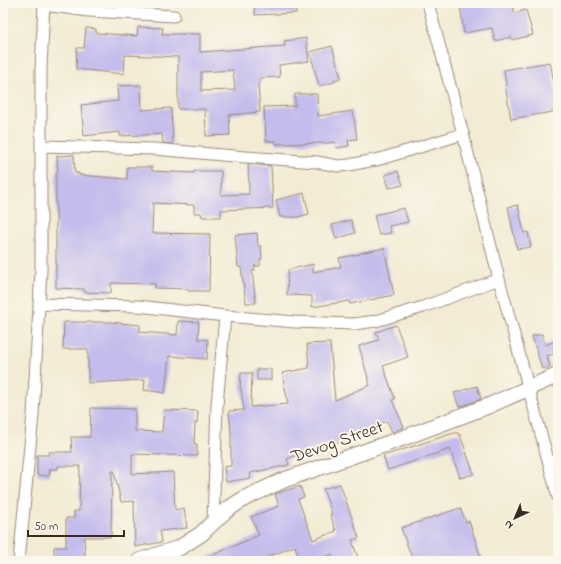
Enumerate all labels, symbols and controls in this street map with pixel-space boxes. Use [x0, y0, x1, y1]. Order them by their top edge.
street label: Devog Street [287, 415, 387, 472]
north arrow [495, 498, 535, 538]
scale bar [28, 512, 124, 538]
text: N [501, 516, 517, 533]
text: 50 m [34, 518, 58, 536]

